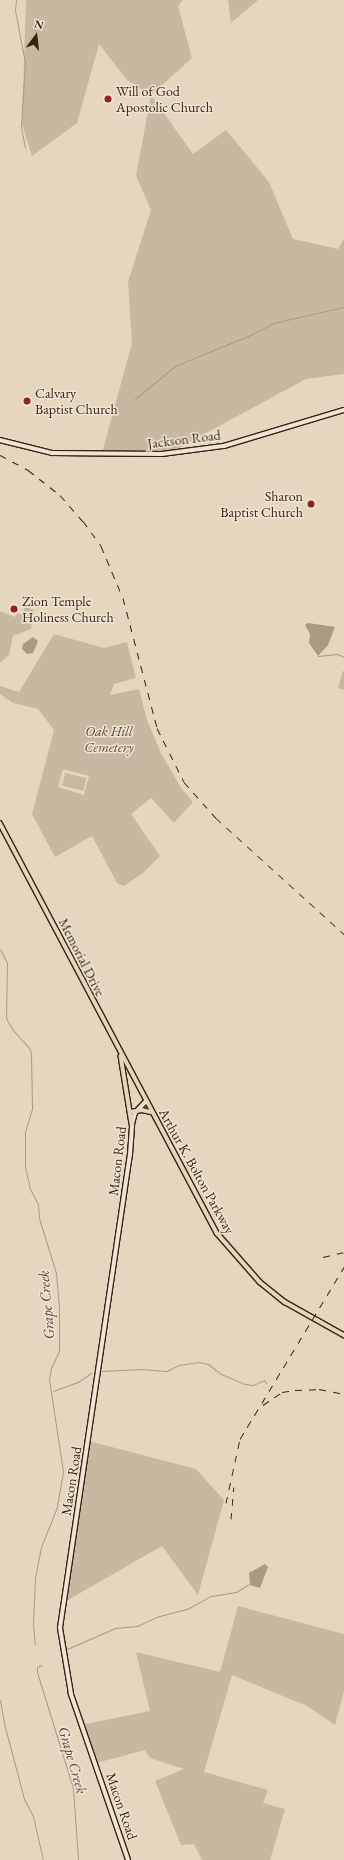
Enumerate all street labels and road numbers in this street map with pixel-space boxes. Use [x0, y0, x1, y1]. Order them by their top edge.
street label: Jackson Road [146, 426, 222, 452]
street label: Memorial Drive [55, 915, 109, 999]
street label: Arthur K. Bolton Parkway [155, 1105, 239, 1237]
street label: Macon Road [104, 1125, 130, 1197]
street label: Macon Road [57, 1445, 85, 1517]
street label: Macon Road [103, 1770, 141, 1842]

